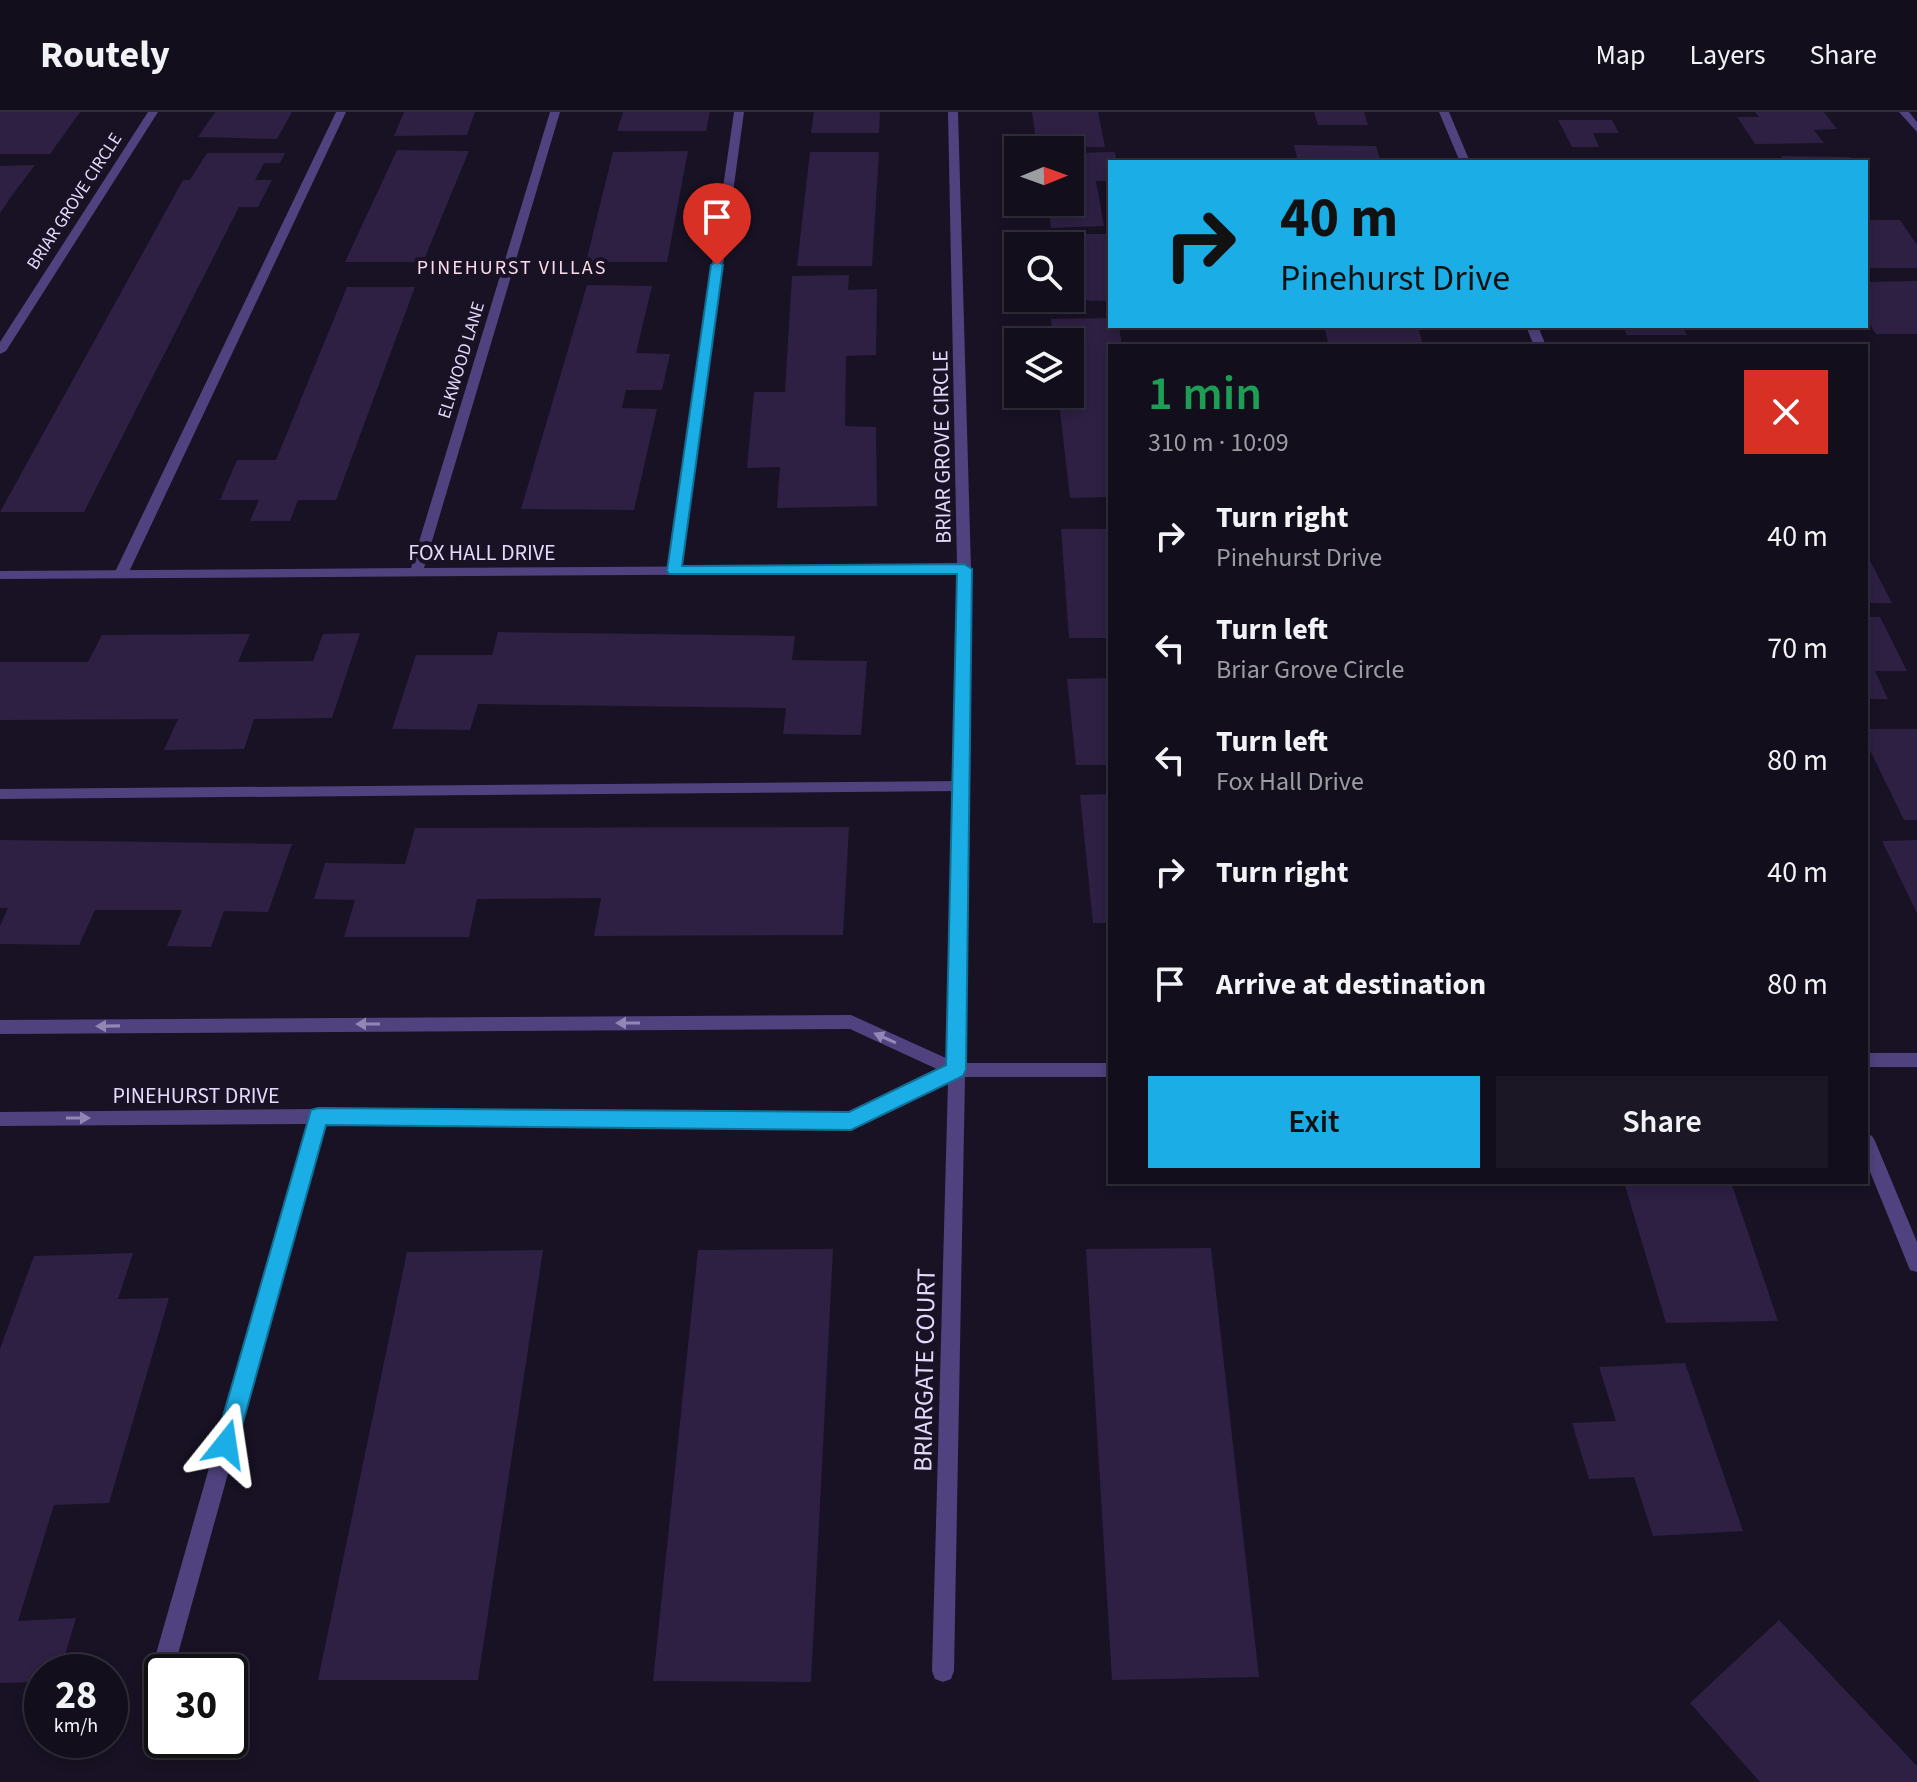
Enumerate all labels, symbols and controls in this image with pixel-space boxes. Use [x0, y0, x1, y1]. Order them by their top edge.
text: Routely [40, 28, 170, 82]
text: Map [1595, 35, 1645, 75]
text: Layers [1689, 35, 1765, 75]
text: Share [1809, 35, 1877, 75]
street label: BRIAR GROVE CIRCLE [21, 128, 128, 275]
north arrow [1004, 136, 1084, 216]
map controls [1004, 136, 1084, 408]
text: 40 m [1280, 179, 1398, 258]
pin [683, 183, 751, 265]
icon: right [1148, 192, 1252, 296]
icon: arrive [695, 195, 739, 239]
button: search [1004, 232, 1084, 312]
text: Pinehurst Drive [1280, 253, 1510, 304]
district label: PINEHURST VILLAS [417, 254, 607, 282]
street label: ELKWOOD LANE [432, 299, 491, 422]
button: layers [1004, 328, 1084, 408]
street label: BRIAR GROVE CIRCLE [924, 350, 960, 544]
text: 1 min [1148, 360, 1262, 428]
button: close [1744, 370, 1828, 454]
text: 310 m · 10:09 [1148, 424, 1289, 461]
text: Turn right [1216, 496, 1348, 539]
icon: right [1148, 514, 1192, 558]
text: 40 m [1767, 515, 1828, 558]
street label: FOX HALL DRIVE [408, 537, 556, 569]
text: Pinehurst Drive [1216, 539, 1382, 576]
text: Turn left [1216, 608, 1328, 651]
icon: left [1148, 626, 1192, 670]
text: 70 m [1767, 627, 1828, 670]
text: Briar Grove Circle [1216, 651, 1404, 688]
text: Turn left [1216, 720, 1328, 763]
icon: left [1148, 738, 1192, 782]
text: 80 m [1767, 739, 1828, 782]
text: Fox Hall Drive [1216, 763, 1364, 800]
icon: right [1148, 850, 1192, 894]
text: Turn right [1216, 851, 1348, 894]
text: 40 m [1767, 851, 1828, 894]
icon: arrive [1148, 962, 1192, 1006]
text: Arrive at destination [1216, 963, 1486, 1006]
text: 80 m [1767, 963, 1828, 1006]
one-way arrow [355, 1017, 380, 1030]
one-way arrow [615, 1017, 640, 1029]
one-way arrow [95, 1020, 120, 1032]
one-way arrow [873, 1031, 897, 1044]
button: Exit [1148, 1076, 1480, 1168]
button: Share [1496, 1076, 1828, 1168]
street label: PINEHURST DRIVE [112, 1080, 280, 1112]
one-way arrow [66, 1112, 91, 1124]
street label: BRIARGATE COURT [904, 1268, 945, 1472]
position arrow [184, 1402, 268, 1486]
speed limit sign: 30 [144, 1654, 248, 1758]
text: 28 [55, 1667, 97, 1724]
text: km/h [54, 1712, 98, 1740]

